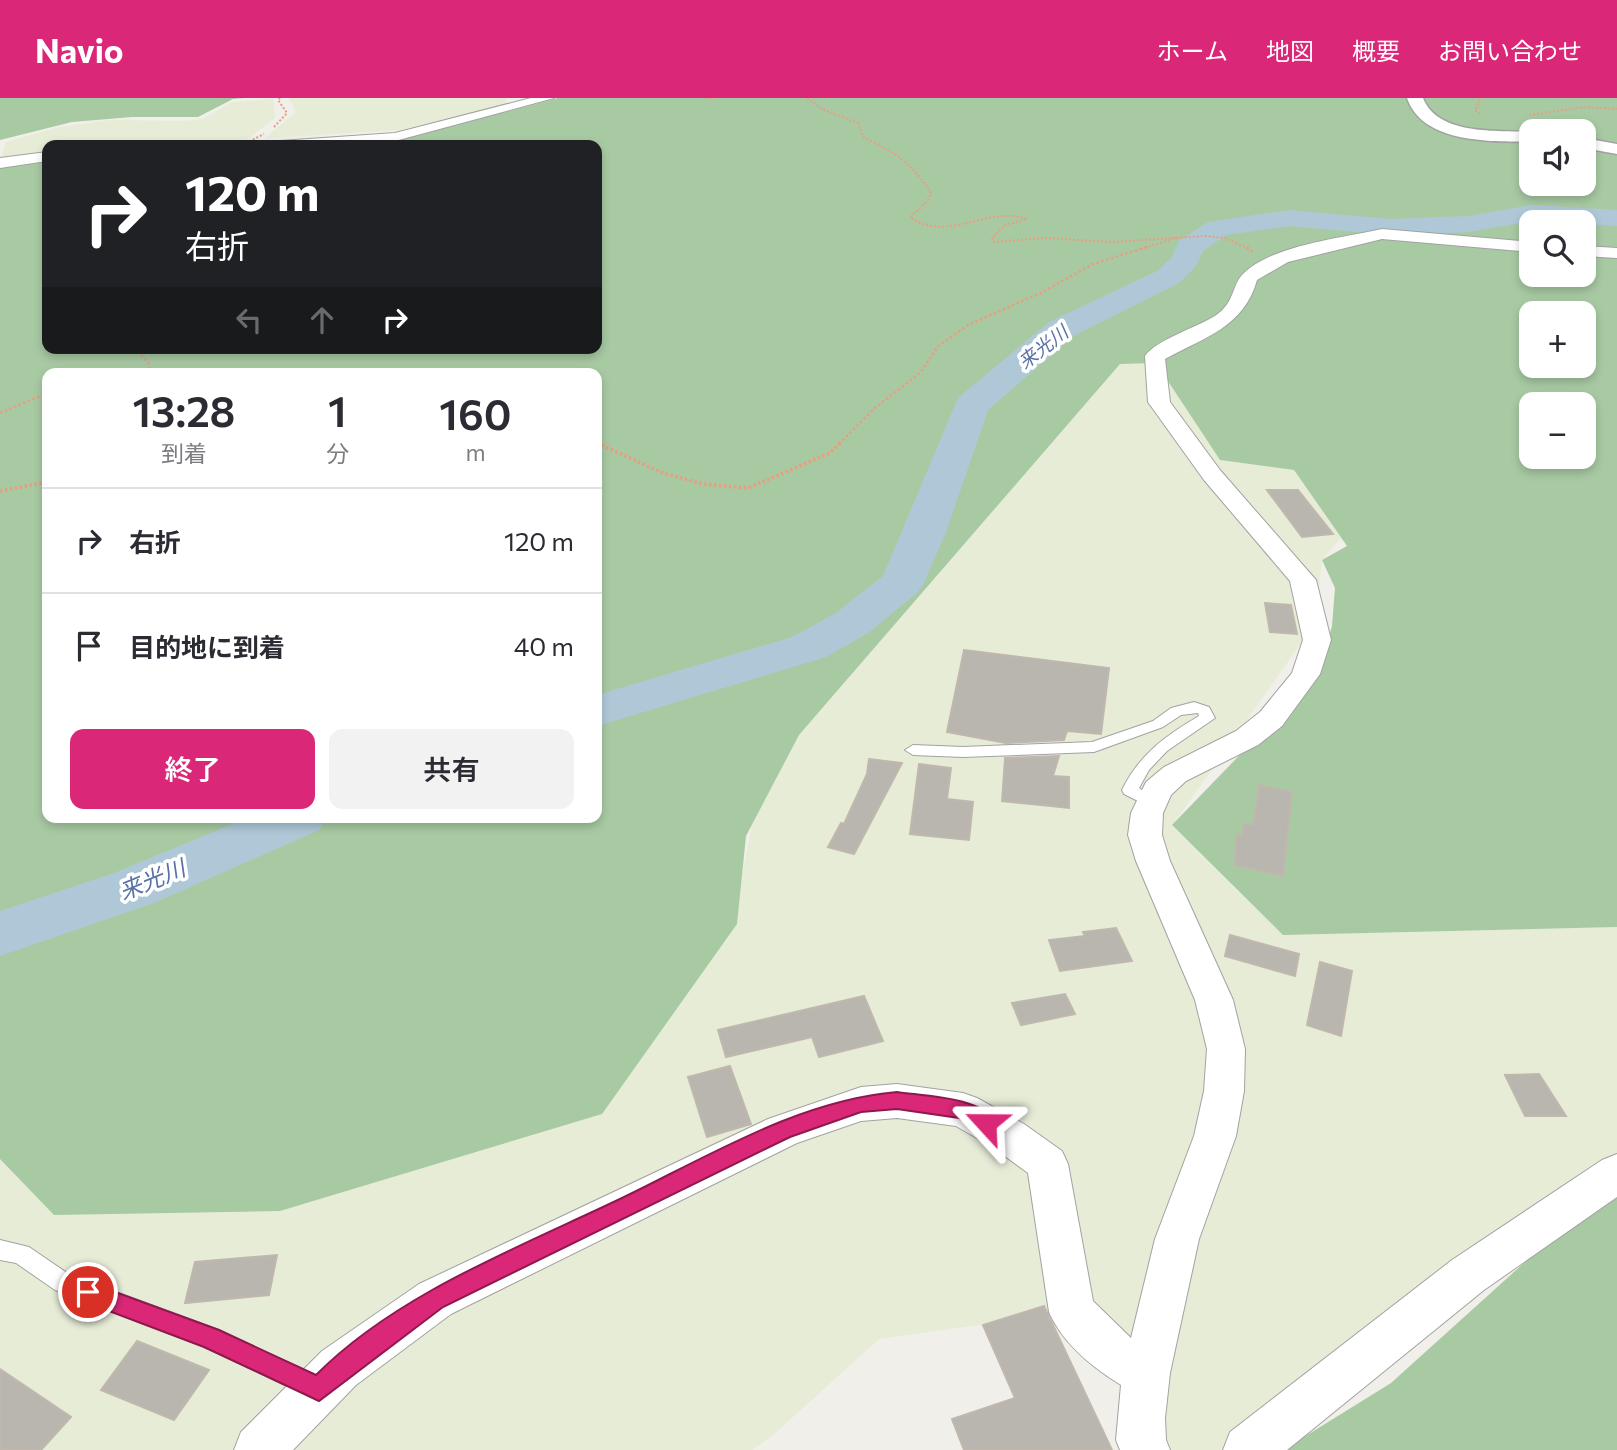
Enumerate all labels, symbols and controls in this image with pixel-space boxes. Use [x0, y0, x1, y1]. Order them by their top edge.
text: Navio [35, 29, 124, 70]
text: ホーム [1157, 36, 1228, 65]
text: 地図 [1266, 36, 1314, 65]
text: 概要 [1352, 36, 1400, 65]
text: お問い合わせ [1438, 36, 1582, 65]
map controls [1519, 119, 1596, 469]
button: sound [1519, 119, 1596, 196]
text: 120 m [185, 161, 319, 221]
icon: right [70, 168, 161, 259]
button: search [1519, 210, 1596, 287]
text: 右折 [185, 225, 249, 265]
icon: left [230, 301, 268, 339]
icon: ahead [303, 301, 341, 339]
icon: right [376, 301, 414, 339]
button: + [1519, 301, 1596, 378]
water label: 来光川 [1013, 319, 1074, 373]
text: 13:28 [132, 384, 235, 436]
text: 1 [328, 384, 347, 436]
text: 160 [439, 387, 512, 439]
button: − [1519, 392, 1596, 469]
text: m [465, 438, 485, 466]
text: 到着 [161, 439, 207, 467]
text: 分 [326, 439, 349, 467]
icon: right [70, 522, 108, 560]
text: 120 m [504, 525, 574, 556]
text: 右折 [129, 526, 181, 557]
icon: arrive [70, 627, 108, 665]
text: 40 m [514, 630, 574, 661]
text: 目的地に到着 [129, 631, 285, 662]
button: 終了 [70, 729, 315, 809]
button: 共有 [329, 729, 574, 809]
water label: 来光川 [114, 852, 192, 905]
position arrow [949, 1086, 1023, 1160]
pin [58, 1262, 118, 1322]
icon: arrive [69, 1273, 107, 1311]

